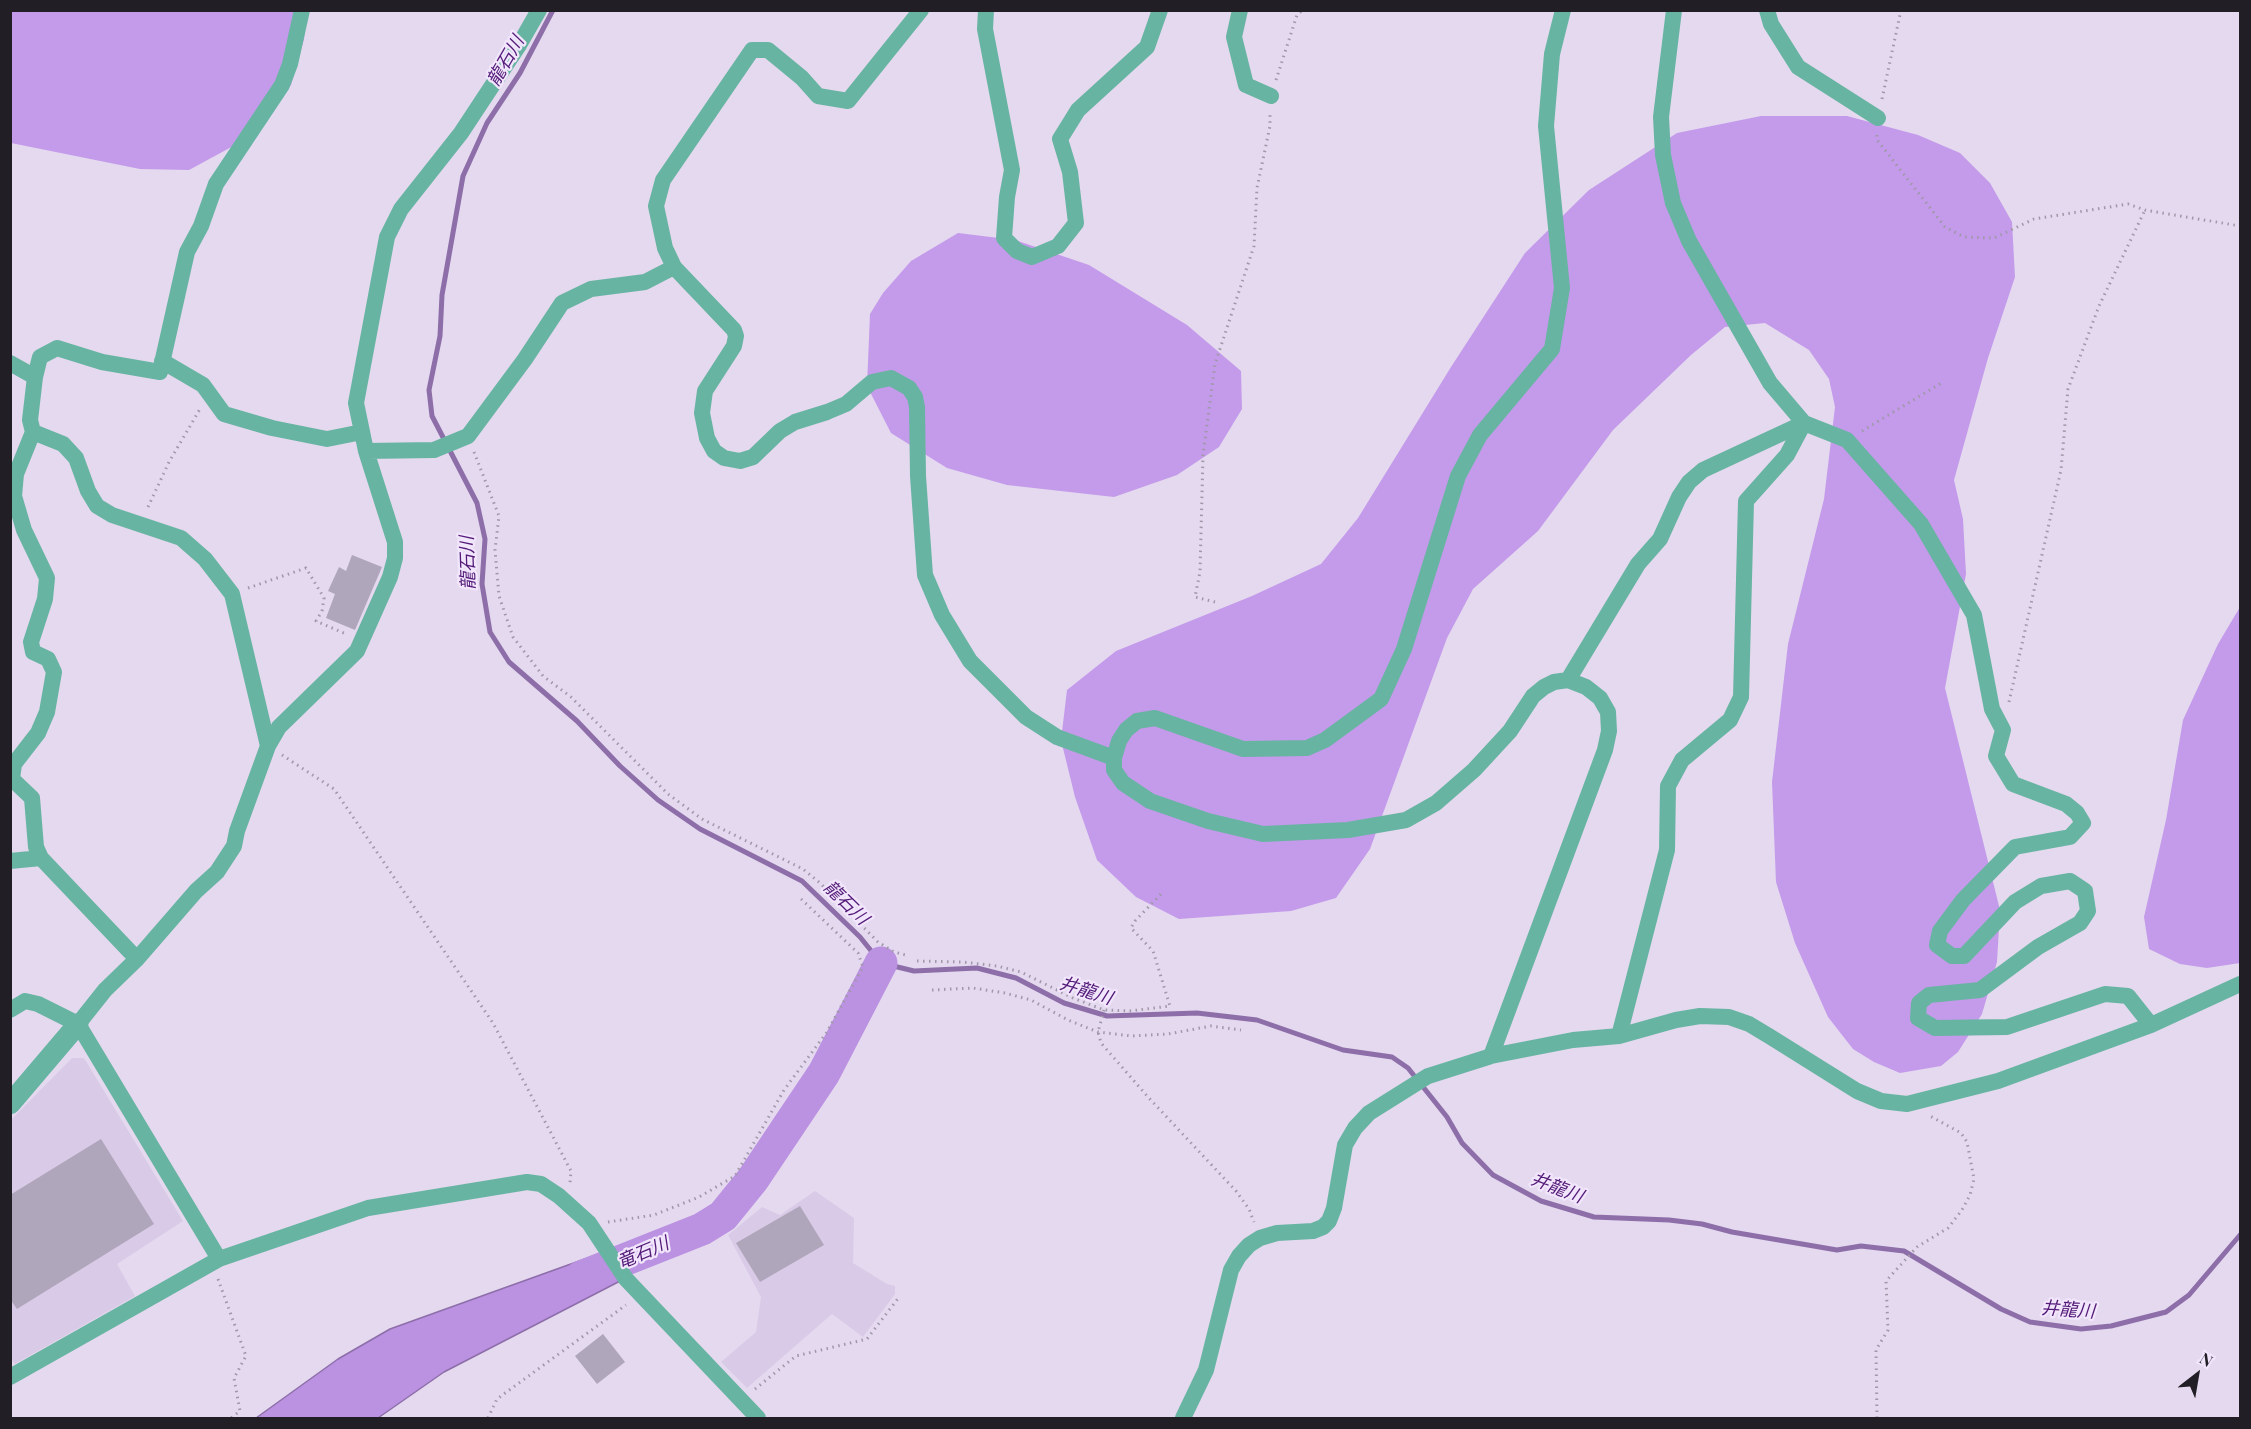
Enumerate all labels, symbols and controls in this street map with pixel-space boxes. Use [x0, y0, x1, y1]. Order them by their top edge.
water label: 龍石川 [483, 32, 529, 90]
water label: 龍石川 [456, 536, 480, 590]
water label: 龍石川 [819, 876, 873, 930]
water label: 井龍川 [1057, 972, 1115, 1010]
water label: 井龍川 [1528, 1168, 1586, 1208]
water label: 竜石川 [614, 1233, 672, 1273]
water label: 井龍川 [2040, 1297, 2096, 1323]
north arrow [2167, 1345, 2227, 1405]
text: N [2196, 1347, 2217, 1371]

